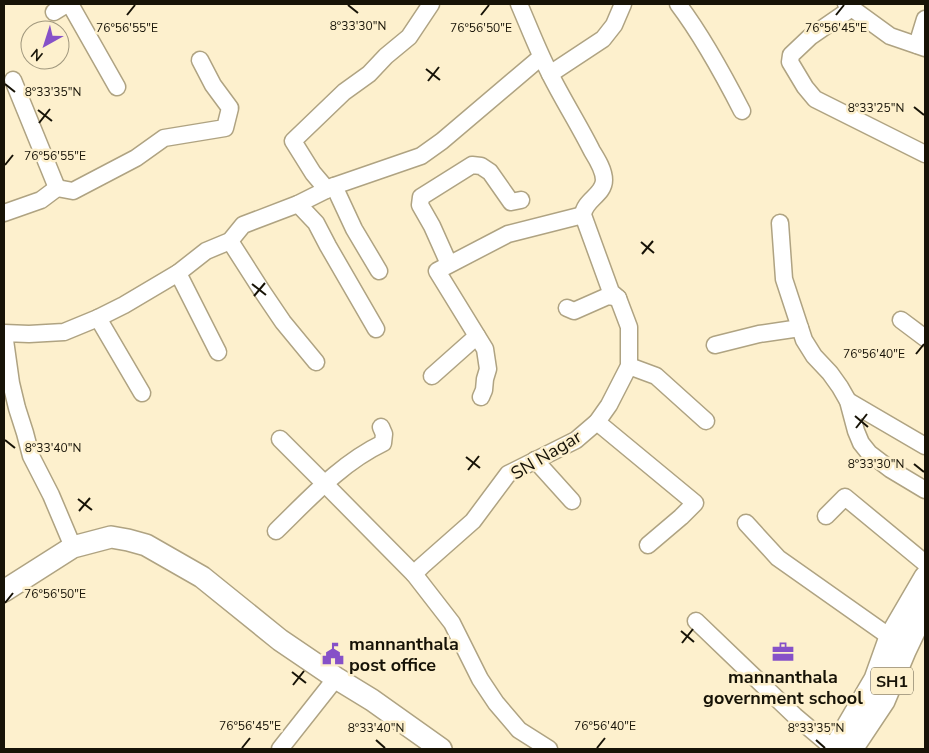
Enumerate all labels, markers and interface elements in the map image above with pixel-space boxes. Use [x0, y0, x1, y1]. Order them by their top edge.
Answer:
text: 8°33'30"N [330, 18, 386, 34]
north arrow [20, 20, 70, 70]
text: 76°56'55"E [96, 20, 158, 36]
text: 76°56'50"E [450, 20, 512, 36]
text: 76°56'45"E [805, 20, 867, 36]
text: N [27, 44, 47, 65]
text: 8°33'35"N [25, 84, 81, 100]
text: 8°33'25"N [848, 100, 904, 116]
text: 76°56'55"E [24, 148, 86, 164]
text: 76°56'40"E [843, 346, 905, 362]
street label: SN Nagar [506, 424, 586, 485]
text: 8°33'40"N [25, 440, 81, 456]
text: 8°33'30"N [848, 456, 904, 472]
text: 76°56'50"E [24, 586, 86, 602]
place label: mannanthala post office [349, 632, 459, 677]
office icon: mannanthala government school [770, 639, 796, 665]
public building icon: mannanthala post office [320, 641, 346, 667]
place label: mannanthala government school [703, 665, 863, 710]
road number: SH1 [871, 668, 913, 694]
text: 76°56'45"E [219, 718, 281, 734]
text: 76°56'40"E [574, 718, 636, 734]
text: 8°33'40"N [348, 720, 404, 736]
text: 8°33'35"N [788, 720, 844, 736]

